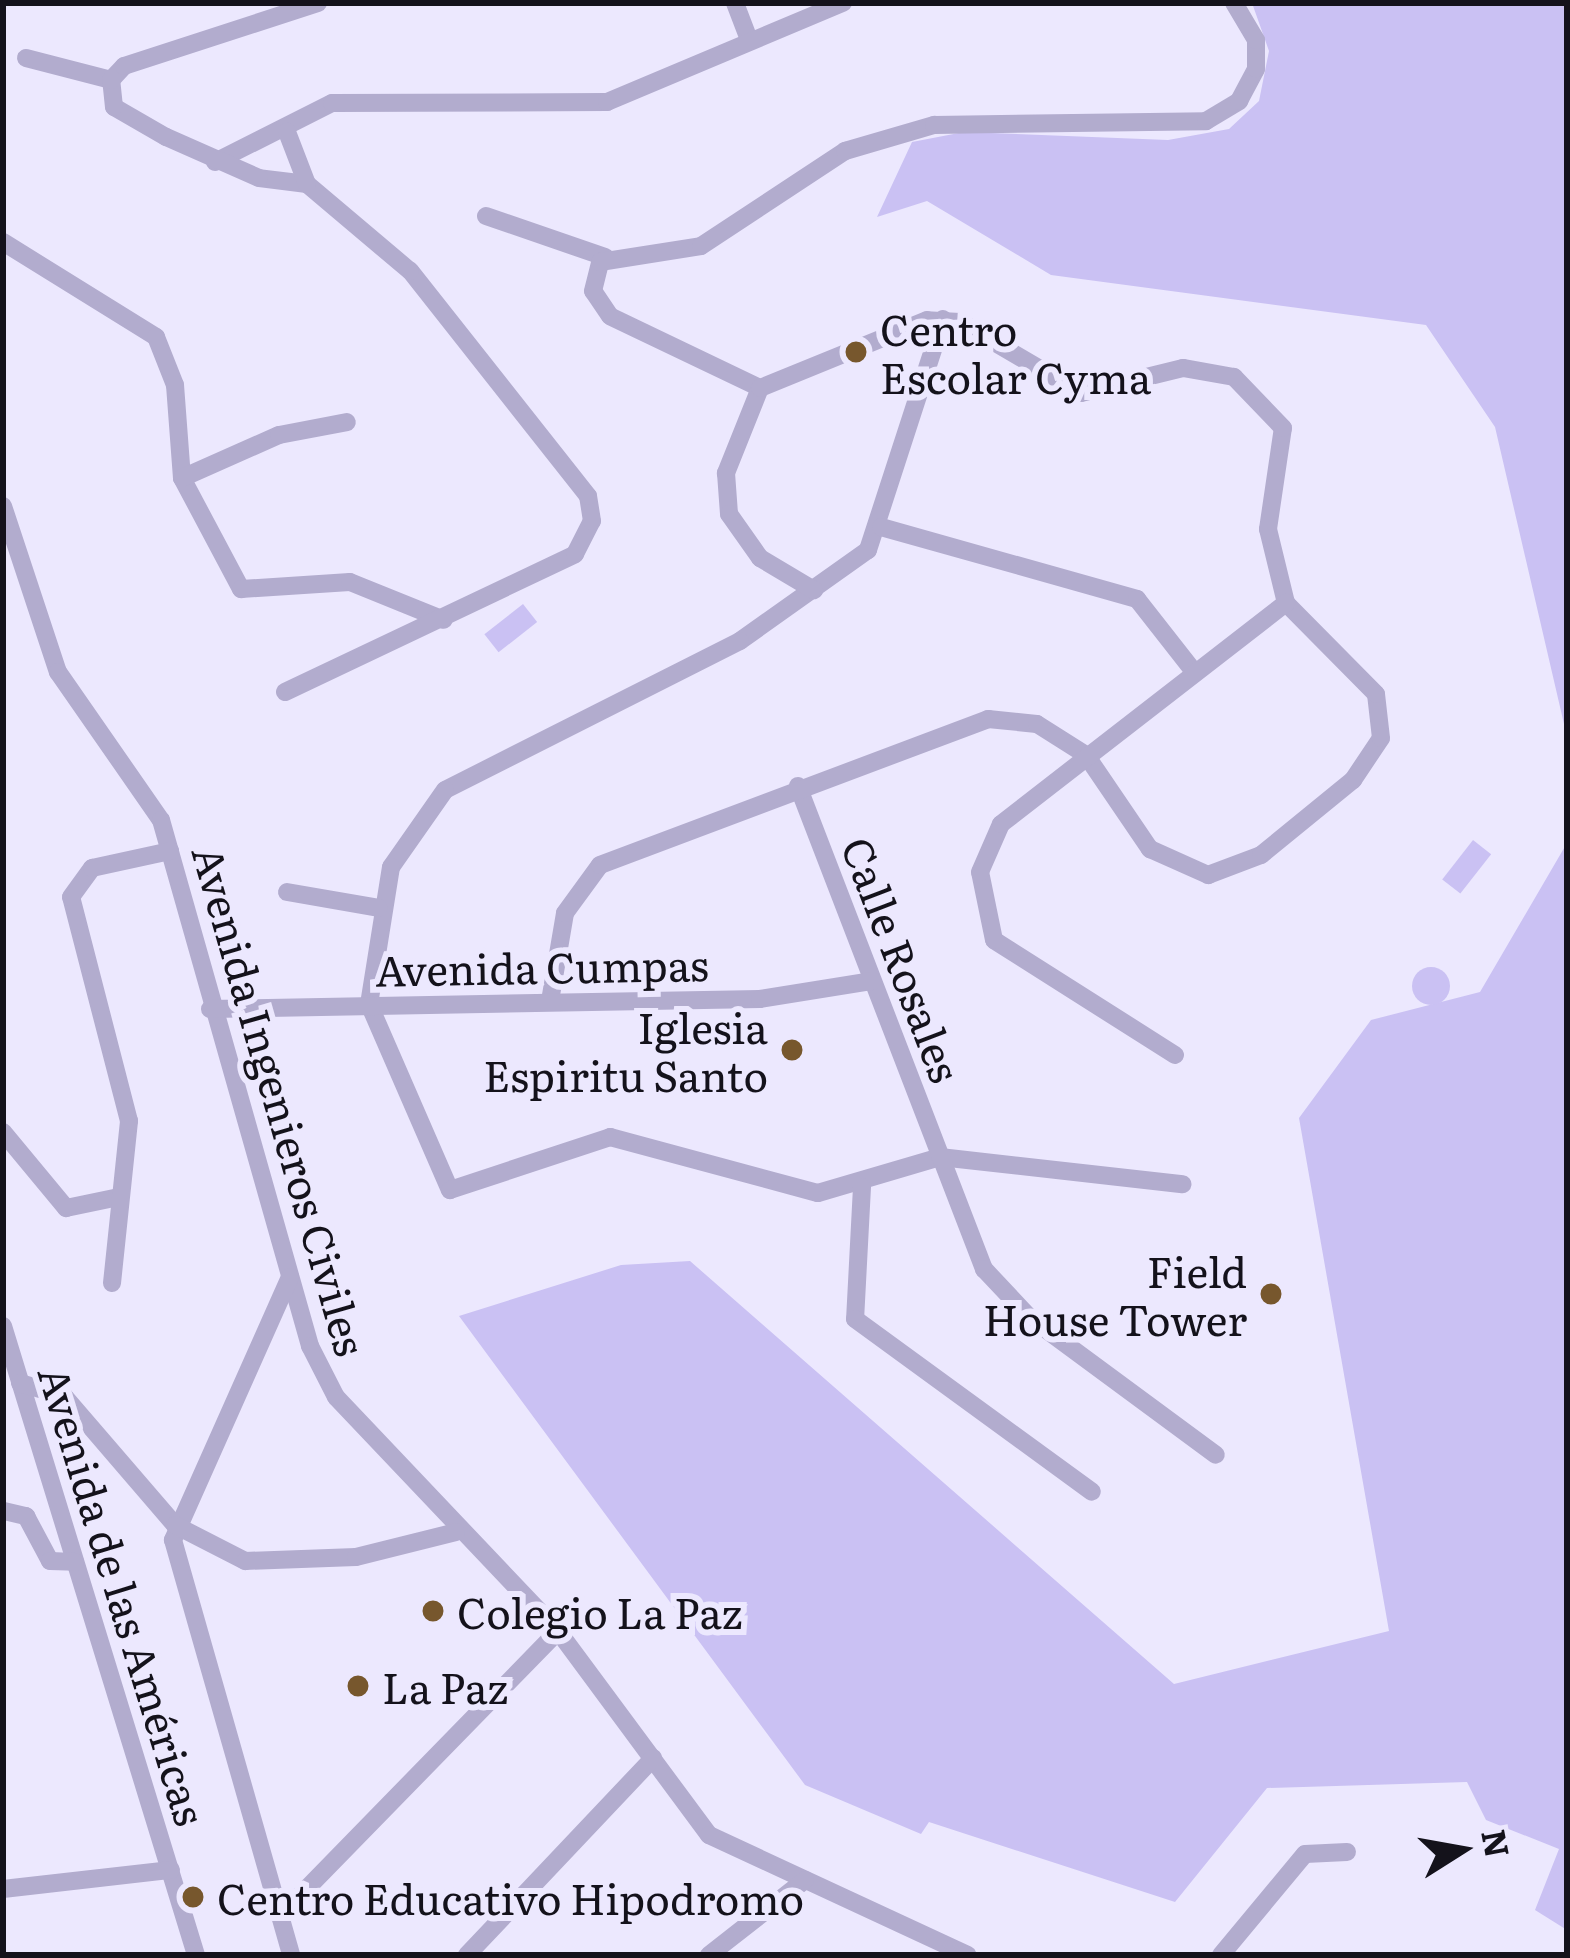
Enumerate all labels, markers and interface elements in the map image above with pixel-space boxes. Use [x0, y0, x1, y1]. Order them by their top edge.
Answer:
place label: Centro Escolar Cyma [880, 303, 1151, 401]
marker: Centro Escolar Cyma [843, 339, 869, 365]
street label: Calle Rosales [833, 829, 973, 1089]
street label: Avenida Ingenieros Civiles [184, 839, 378, 1361]
street label: Avenida Cumpas [375, 938, 709, 994]
place label: Iglesia Espiritu Santo [483, 1001, 768, 1100]
marker: Iglesia Espiritu Santo [779, 1037, 805, 1063]
place label: Field House Tower [983, 1245, 1247, 1344]
marker: Field House Tower [1258, 1281, 1284, 1307]
street label: Avenida de las Américas [30, 1359, 218, 1831]
place label: Colegio La Paz [457, 1586, 742, 1636]
marker: Colegio La Paz [420, 1598, 446, 1624]
place label: La Paz [382, 1661, 508, 1711]
marker: La Paz [345, 1673, 371, 1699]
north arrow [1402, 1790, 1522, 1910]
text: N [1471, 1825, 1525, 1861]
place label: Centro Educativo Hipodromo [217, 1872, 804, 1922]
marker: Centro Educativo Hipodromo [180, 1884, 206, 1910]

